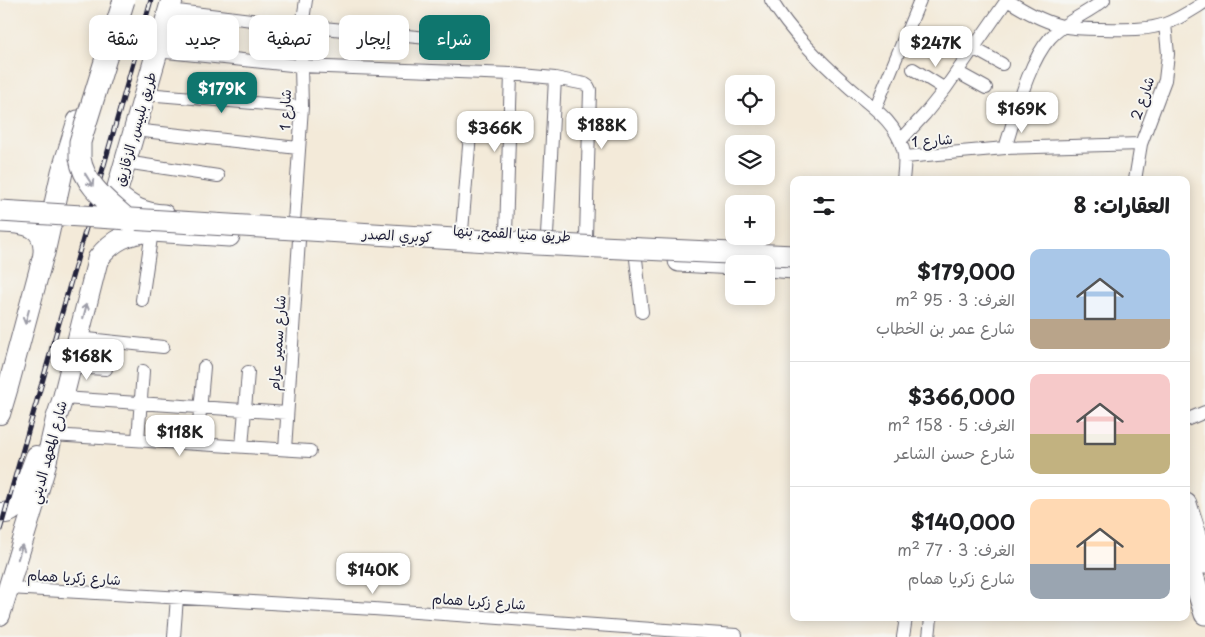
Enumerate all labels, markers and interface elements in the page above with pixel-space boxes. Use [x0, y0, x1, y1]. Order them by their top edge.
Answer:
chip: شقة [89, 15, 157, 60]
chip: جديد [167, 15, 239, 60]
chip: تصفية [249, 15, 329, 60]
chip: إيجار [339, 15, 409, 60]
chip: شراء [419, 15, 490, 60]
pin: $247K [901, 26, 971, 68]
text: $247K [910, 30, 962, 54]
street label: طريق بلبيس, الزقازيق [109, 69, 161, 189]
pin: $179K [187, 72, 257, 114]
street label: شارع 2 [1125, 73, 1159, 123]
map controls [725, 75, 775, 305]
button: locate [725, 75, 775, 125]
text: $179K [198, 76, 246, 100]
street label: شارع 1 [274, 89, 296, 131]
pin: $169K [987, 92, 1057, 134]
text: $169K [997, 96, 1047, 120]
pin: $188K [567, 108, 637, 150]
pin: $366K [460, 110, 530, 153]
text: $188K [577, 112, 627, 136]
text: $366K [468, 115, 522, 139]
street label: شارع 1 [911, 128, 953, 152]
button: layers [725, 135, 775, 185]
one-way arrow [85, 173, 95, 187]
text: العقارات: 8 [1074, 188, 1170, 220]
icon: filters [810, 192, 838, 220]
button: + [725, 195, 775, 245]
street label: طريق منيا القمح, بنها [452, 219, 572, 247]
street label: كوبري الصدر [361, 223, 432, 248]
button: − [725, 255, 775, 305]
text: $179,000 [917, 255, 1015, 287]
icon: home [1070, 269, 1130, 329]
text: الغرف: 3 · 95 m² [895, 287, 1015, 311]
street label: شارع سمير عرام [263, 294, 292, 392]
one-way arrow [81, 303, 90, 319]
one-way arrow [22, 308, 31, 324]
text: شارع عمر بن الخطاب [876, 315, 1015, 339]
pin: $168K [52, 338, 122, 381]
text: $168K [62, 343, 112, 367]
text: $366,000 [908, 380, 1015, 412]
icon: home [1070, 394, 1130, 454]
street label: شارع المعهد الديني [24, 398, 75, 507]
text: الغرف: 5 · 158 m² [888, 412, 1015, 436]
pin: $118K [145, 414, 215, 457]
text: $118K [157, 419, 203, 443]
text: شارع حسن الشاعر [895, 440, 1015, 464]
text: $140,000 [911, 505, 1015, 537]
icon: home [1070, 519, 1130, 579]
text: الغرف: 3 · 77 m² [897, 537, 1015, 561]
one-way arrow [15, 544, 25, 560]
pin: $140K [338, 552, 408, 595]
text: $140K [347, 557, 399, 581]
street label: شارع زكريا همام [27, 564, 121, 591]
text: شارع زكريا همام [908, 565, 1015, 589]
street label: شارع زكريا همام [431, 587, 527, 616]

